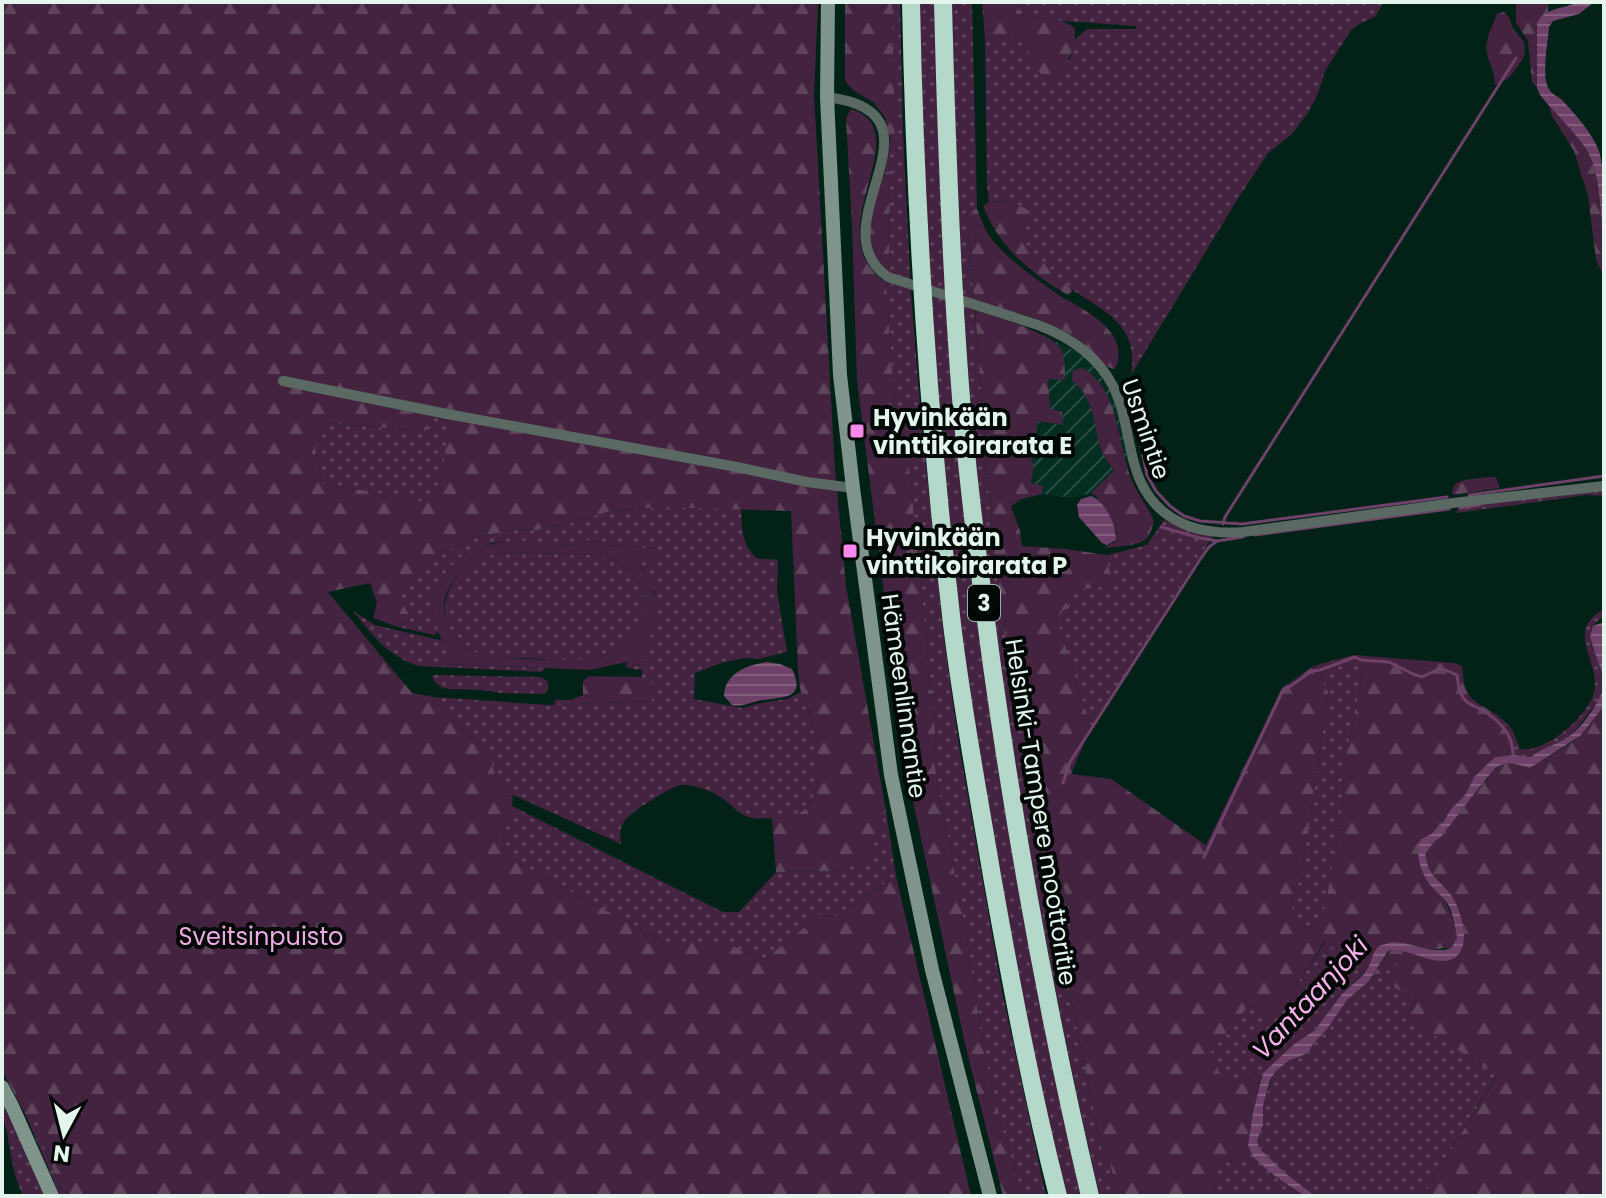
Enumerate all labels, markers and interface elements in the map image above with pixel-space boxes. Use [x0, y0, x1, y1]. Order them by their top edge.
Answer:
street label: Usmintie [1113, 374, 1179, 484]
place label: Hyvinkään vinttikoirarata E [873, 401, 1072, 462]
marker: Hyvinkään vinttikoirarata E [848, 422, 866, 440]
place label: Hyvinkään vinttikoirarata P [866, 521, 1067, 582]
marker: Hyvinkään vinttikoirarata P [841, 542, 859, 560]
road number: 3 [968, 585, 1000, 621]
street label: Hämeenlinnantie [873, 592, 935, 800]
street label: Helsinki-Tampere moottoritie [997, 636, 1085, 988]
park label: Sveitsinpuisto [179, 920, 343, 953]
water label: Vantaanjoki [1244, 928, 1377, 1067]
north arrow [24, 1094, 104, 1174]
text: N [52, 1137, 72, 1170]

